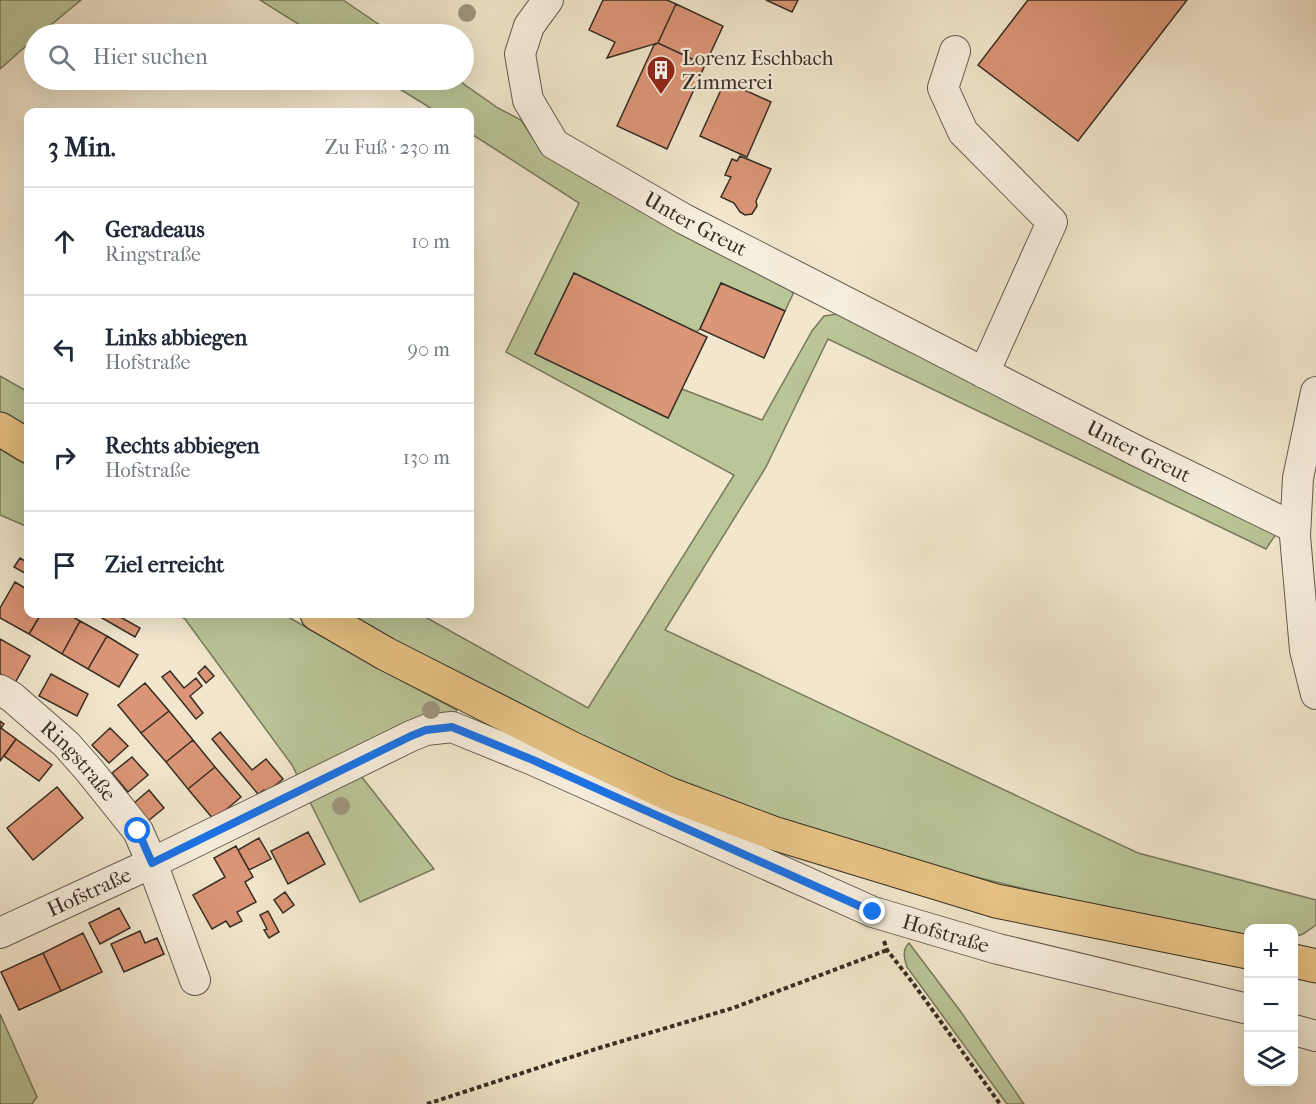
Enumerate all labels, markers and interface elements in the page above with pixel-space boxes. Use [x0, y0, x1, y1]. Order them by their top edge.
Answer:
search box [24, 24, 474, 90]
icon: search [45, 41, 78, 74]
text: Hier suchen [93, 44, 208, 70]
place label: Lorenz Eschbach Zimmerei [682, 46, 834, 94]
building icon: Lorenz Eschbach Zimmerei [645, 54, 677, 96]
text: 3 Min. [48, 132, 116, 163]
text: Zu Fuß · 230 m [325, 136, 450, 159]
street label: Unter Greut [640, 187, 751, 261]
text: Geradeaus [105, 217, 205, 243]
icon: ahead [48, 225, 81, 258]
text: 10 m [411, 230, 450, 253]
text: Ringstraße [105, 243, 201, 266]
text: Links abbiegen [105, 325, 247, 351]
icon: left [48, 333, 81, 366]
text: 90 m [408, 338, 450, 361]
text: Hofstraße [105, 351, 190, 374]
street label: Unter Greut [1083, 415, 1195, 487]
text: Rechts abbiegen [105, 433, 260, 459]
icon: right [48, 441, 81, 474]
text: 130 m [403, 446, 450, 469]
text: Hofstraße [105, 459, 190, 482]
icon: arrive [48, 549, 81, 582]
text: Ziel erreicht [105, 552, 224, 578]
street label: Ringstraße [36, 715, 121, 806]
route start [124, 817, 150, 843]
street label: Hofstraße [43, 862, 135, 922]
route end [859, 898, 885, 924]
street label: Hofstraße [899, 909, 992, 958]
map controls [1244, 924, 1298, 1086]
button: + [1244, 924, 1298, 978]
button: − [1244, 978, 1298, 1032]
button: layers [1244, 1032, 1298, 1086]

